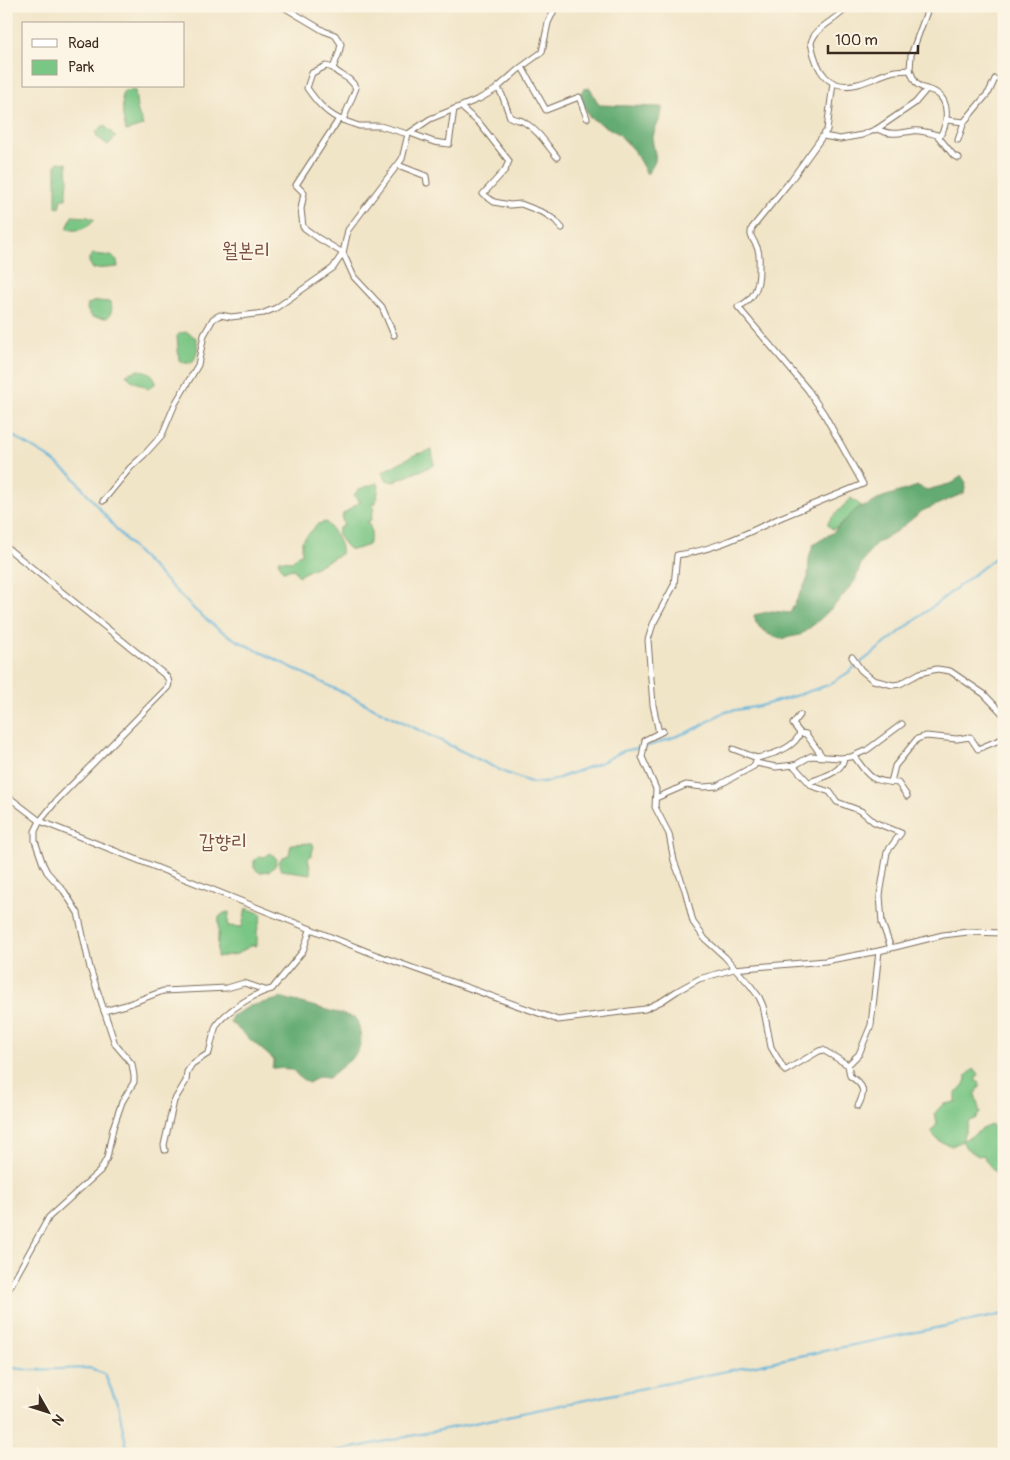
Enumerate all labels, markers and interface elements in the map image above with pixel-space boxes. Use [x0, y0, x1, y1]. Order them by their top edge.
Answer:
legend [22, 22, 185, 88]
scale bar [828, 22, 918, 54]
text: 100 m [835, 31, 878, 50]
text: Road [68, 34, 99, 53]
text: Park [68, 58, 95, 77]
district label: 월본리 [222, 238, 270, 263]
district label: 갑향리 [199, 829, 247, 854]
north arrow [22, 1388, 72, 1438]
text: N [48, 1411, 67, 1429]

